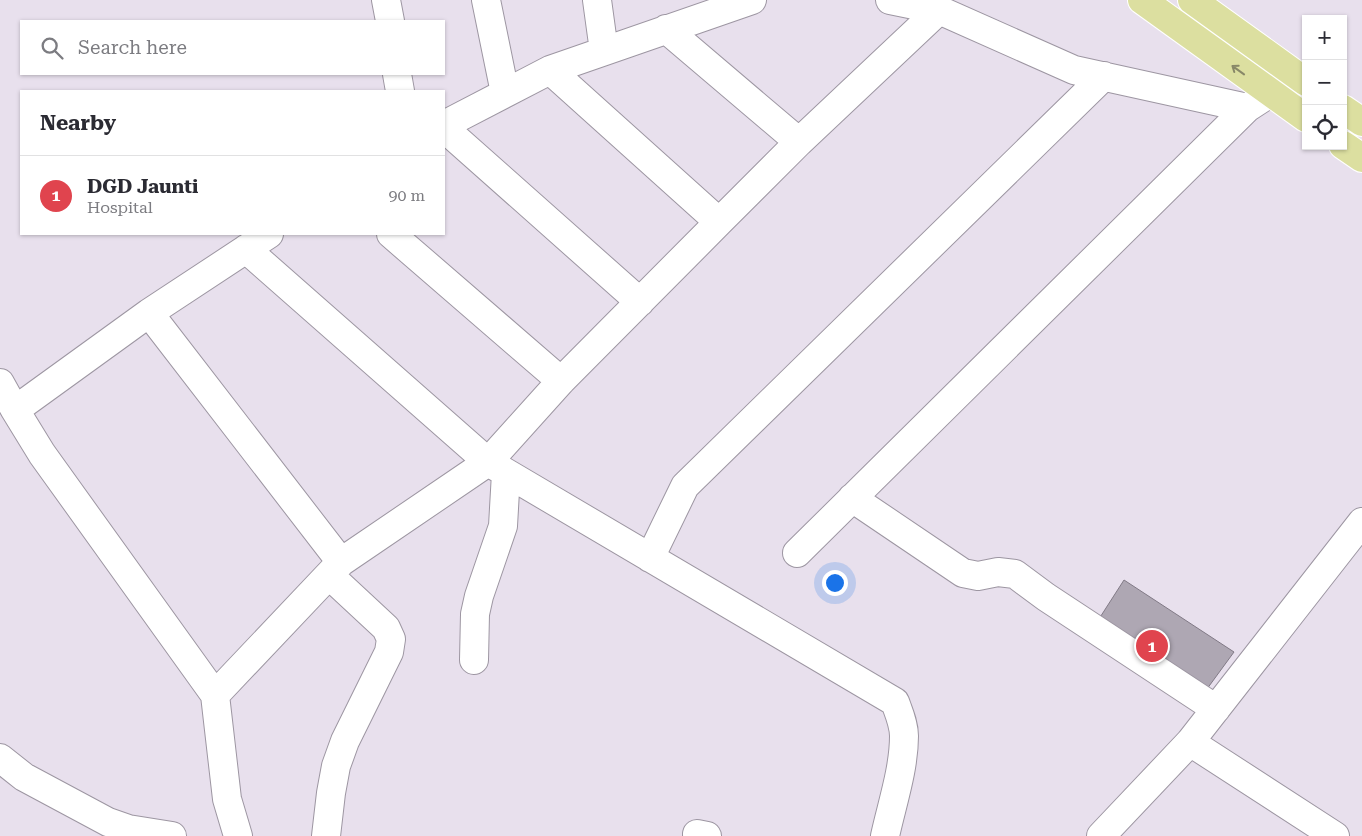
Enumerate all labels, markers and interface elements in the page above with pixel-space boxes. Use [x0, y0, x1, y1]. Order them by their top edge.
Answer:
map controls [1302, 15, 1347, 150]
button: + [1302, 15, 1347, 60]
search box [20, 20, 445, 75]
icon: search [38, 34, 66, 62]
text: Search here [78, 36, 187, 59]
button: − [1302, 60, 1347, 105]
one-way arrow [1231, 65, 1245, 75]
button: locate [1302, 105, 1347, 150]
text: Nearby [40, 111, 116, 135]
text: DGD Jaunti [87, 175, 198, 198]
text: 1 [52, 186, 60, 205]
text: 90 m [388, 186, 425, 205]
text: Hospital [87, 198, 153, 217]
your location [822, 570, 848, 596]
pin: 1 [1136, 627, 1168, 665]

